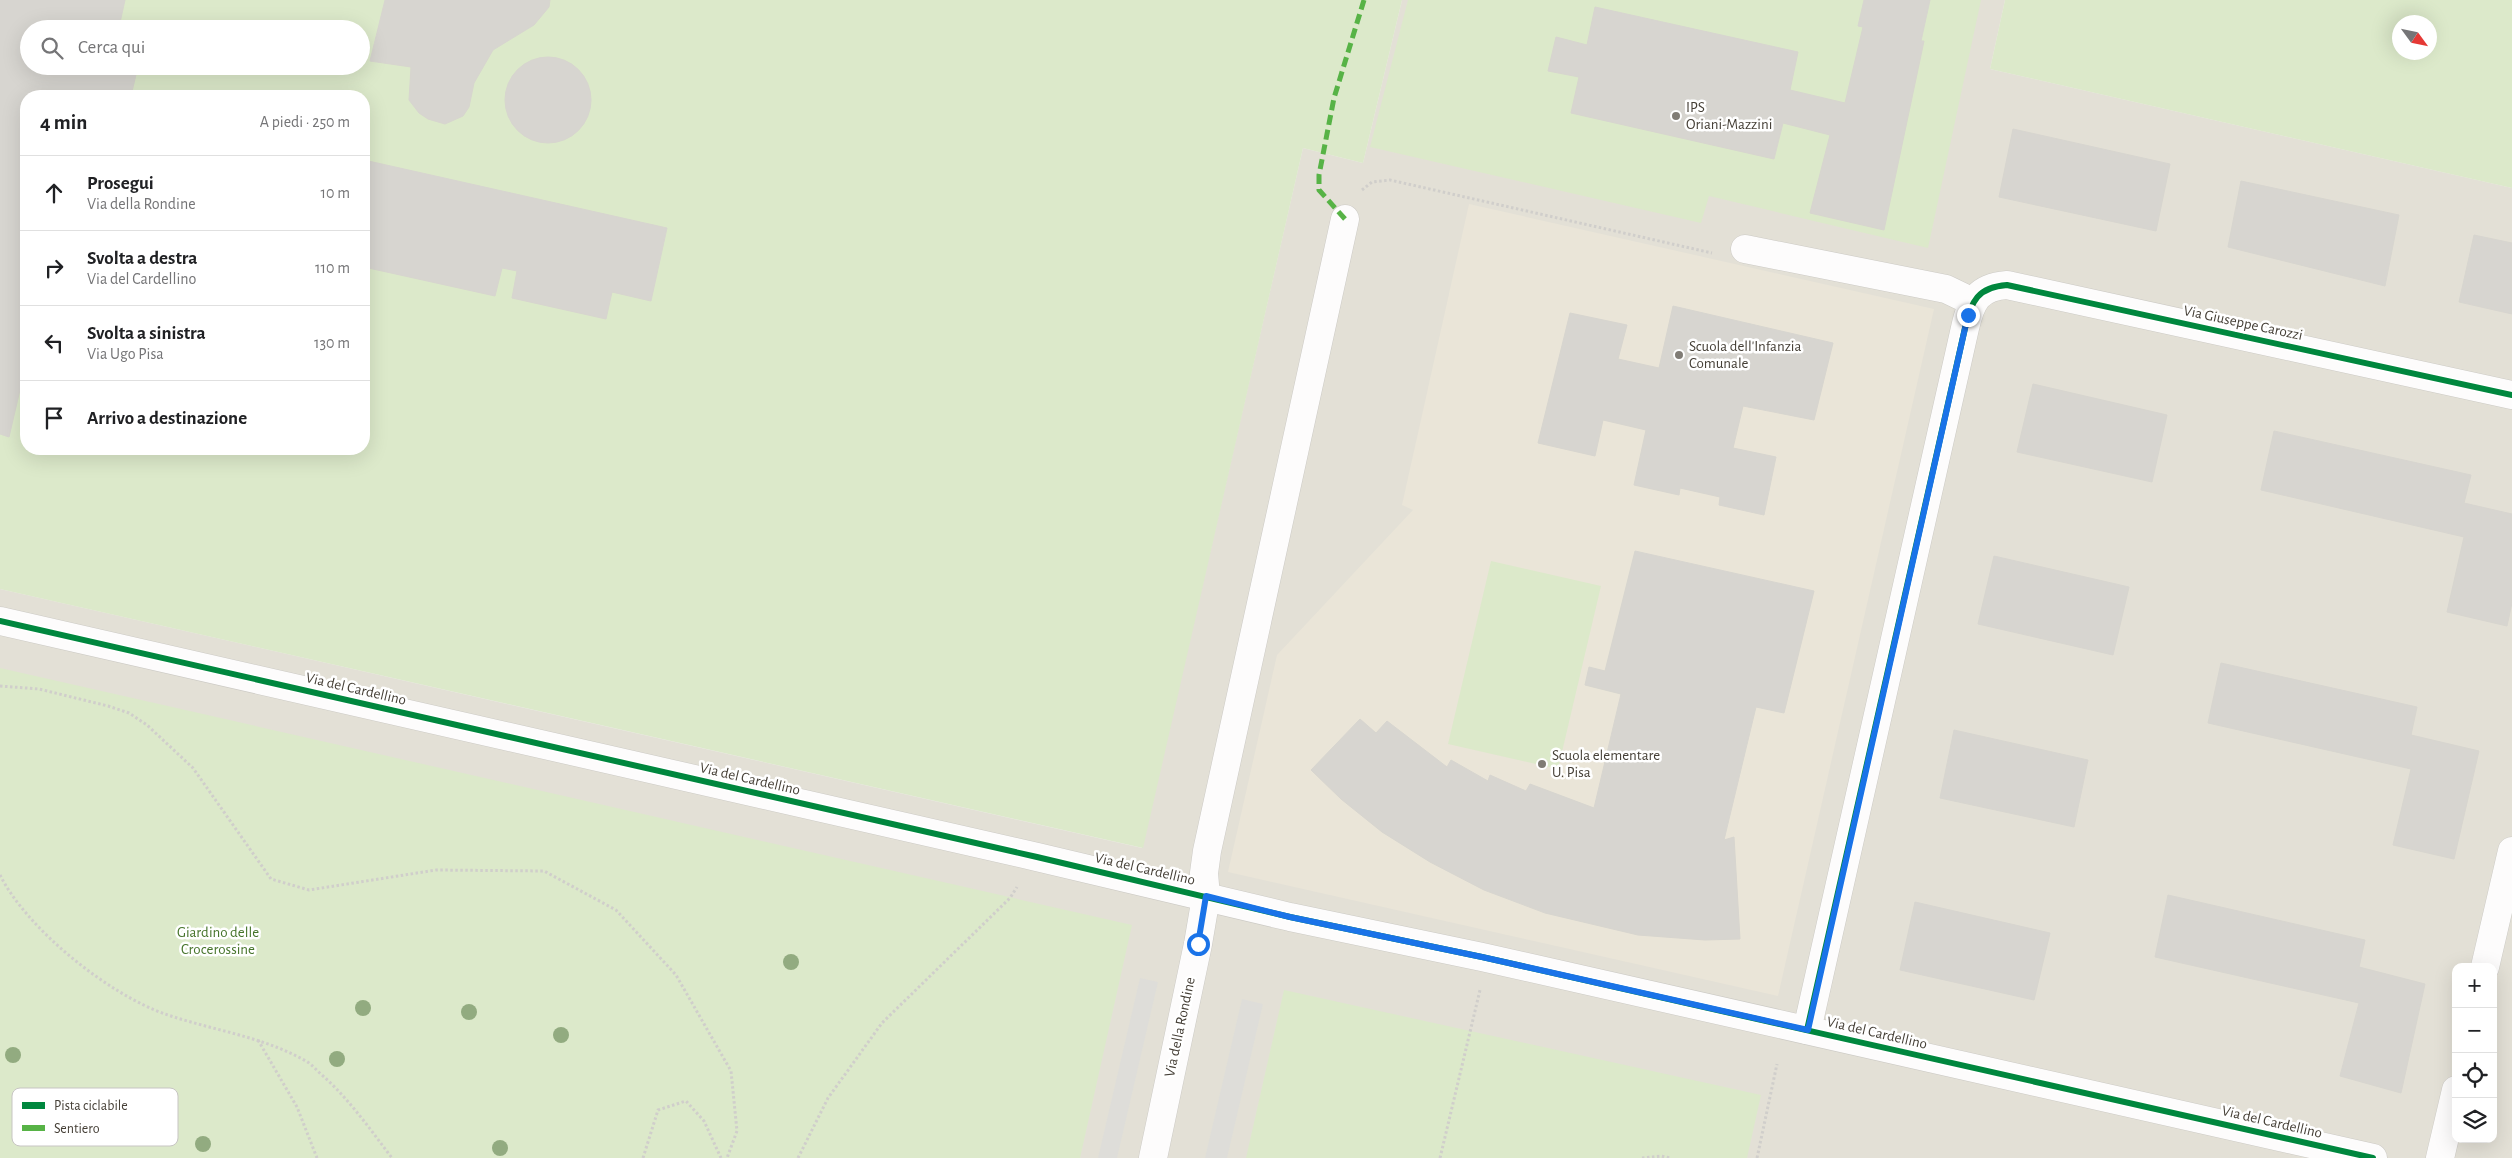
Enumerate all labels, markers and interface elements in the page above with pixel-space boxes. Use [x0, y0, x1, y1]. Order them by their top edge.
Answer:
north arrow [2392, 15, 2437, 60]
search box [20, 20, 370, 75]
icon: search [38, 34, 66, 62]
text: Cerca qui [78, 38, 145, 57]
place label: IPS Oriani-Mazzini [1686, 100, 1772, 132]
marker: IPS Oriani-Mazzini [1670, 110, 1682, 122]
text: 4 min [40, 112, 87, 133]
text: A piedi · 250 m [260, 114, 350, 130]
text: Prosegui [87, 174, 154, 193]
icon: ahead [40, 179, 68, 207]
text: 10 m [321, 185, 350, 201]
text: Via della Rondine [87, 196, 196, 212]
text: Svolta a destra [87, 249, 197, 268]
icon: right [40, 254, 68, 282]
text: 110 m [315, 260, 350, 276]
text: Via del Cardellino [87, 271, 196, 287]
street label: Via Giuseppe Carozzi [2182, 303, 2304, 343]
route end [1957, 304, 1980, 327]
text: Svolta a sinistra [87, 324, 206, 343]
icon: left [40, 329, 68, 357]
text: 130 m [314, 335, 350, 351]
place label: Scuola dell'Infanzia Comunale [1689, 339, 1801, 371]
text: Via Ugo Pisa [87, 346, 164, 362]
marker: Scuola dell'Infanzia Comunale [1673, 349, 1685, 361]
icon: arrive [40, 404, 68, 432]
text: Arrivo a destinazione [87, 409, 247, 428]
street label: Via del Cardellino [304, 670, 408, 708]
place label: Scuola elementare U. Pisa [1552, 748, 1660, 780]
marker: Scuola elementare U. Pisa [1536, 758, 1548, 770]
street label: Via del Cardellino [698, 760, 802, 798]
street label: Via del Cardellino [1093, 850, 1197, 888]
park label: Giardino delle Crocerossine [177, 925, 259, 957]
route start [1187, 933, 1210, 956]
map controls [2452, 963, 2497, 1143]
button: + [2452, 963, 2497, 1008]
street label: Via della Rondine [1162, 976, 1198, 1078]
button: − [2452, 1008, 2497, 1053]
street label: Via del Cardellino [1825, 1014, 1929, 1052]
button: locate [2452, 1053, 2497, 1098]
legend [12, 1088, 178, 1146]
button: layers [2452, 1098, 2497, 1143]
text: Pista ciclabile [54, 1099, 128, 1113]
street label: Via del Cardellino [2220, 1103, 2324, 1141]
text: Sentiero [54, 1122, 100, 1136]

